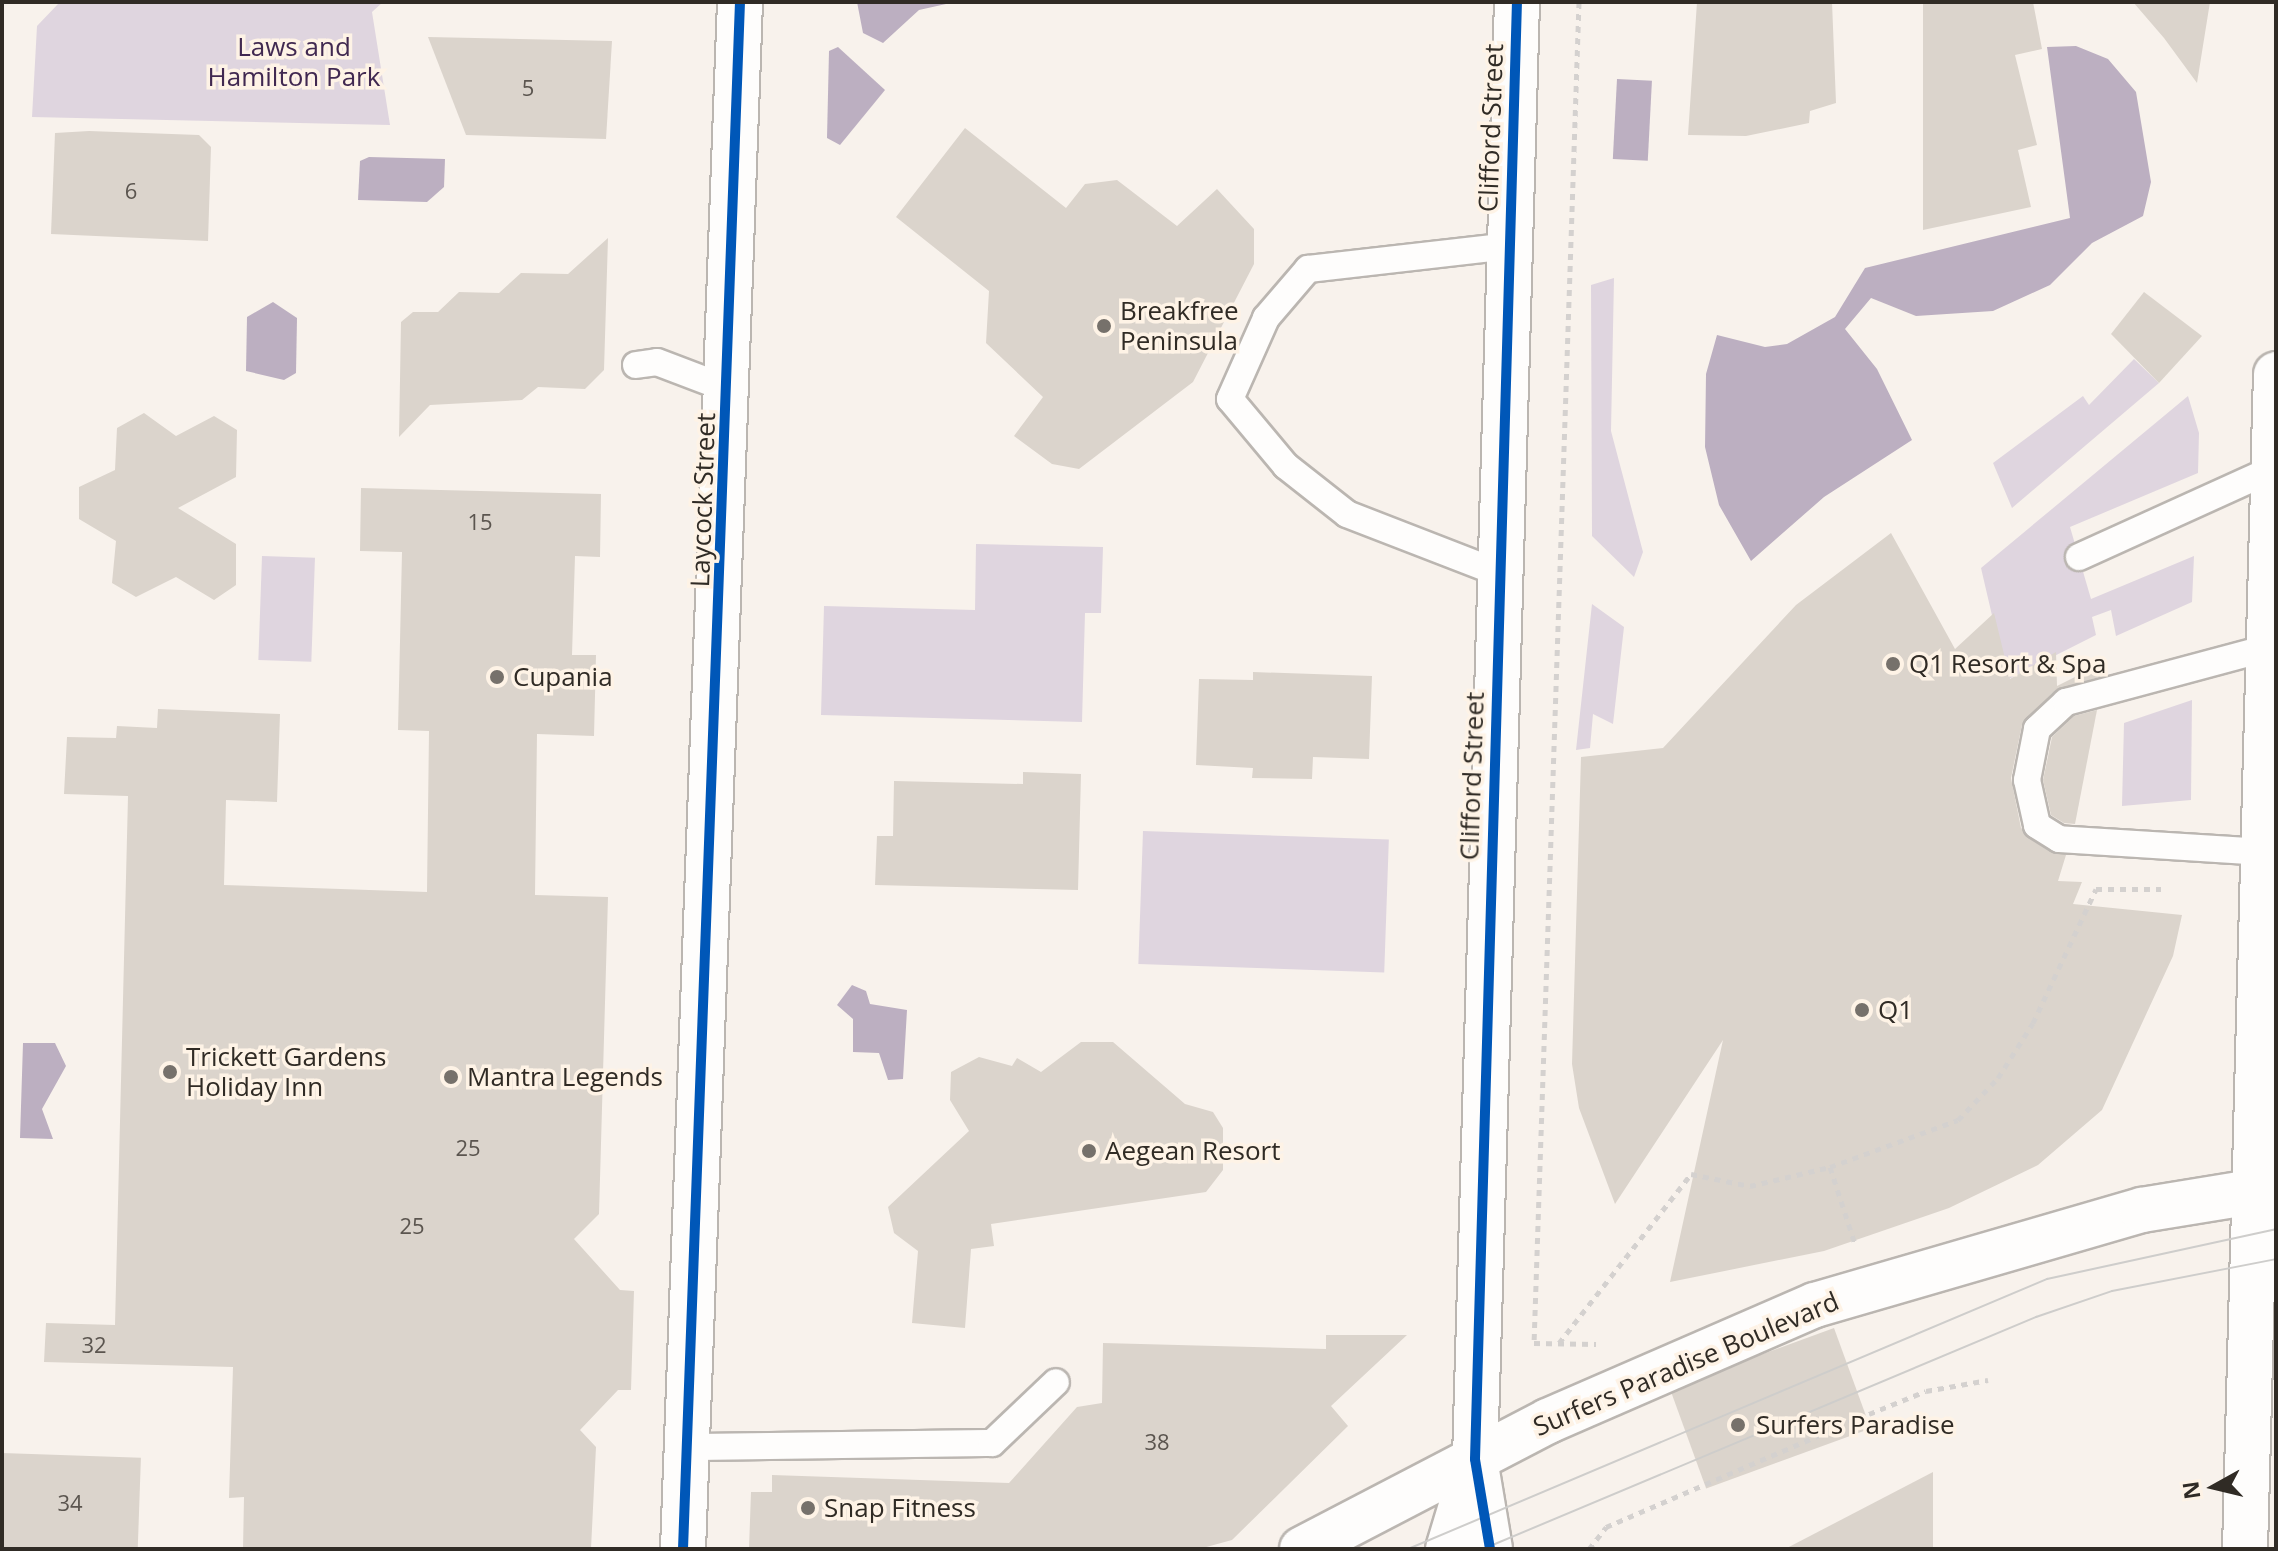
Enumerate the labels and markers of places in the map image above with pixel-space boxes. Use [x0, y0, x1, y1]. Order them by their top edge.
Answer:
place label: Breakfree Peninsula [1120, 295, 1239, 356]
marker: Breakfree Peninsula [1095, 317, 1113, 335]
place label: Q1 Resort & Spa [1909, 648, 2106, 680]
marker: Q1 Resort & Spa [1884, 655, 1902, 673]
place label: Cupania [513, 661, 613, 693]
marker: Cupania [488, 668, 506, 686]
place label: Q1 [1878, 994, 1913, 1026]
marker: Q1 [1853, 1001, 1871, 1019]
place label: Trickett Gardens Holiday Inn [186, 1041, 386, 1102]
place label: Mantra Legends [467, 1061, 663, 1093]
marker: Trickett Gardens Holiday Inn [161, 1063, 179, 1081]
marker: Mantra Legends [442, 1068, 460, 1086]
place label: Aegean Resort [1105, 1135, 1280, 1167]
marker: Aegean Resort [1080, 1142, 1098, 1160]
place label: Surfers Paradise [1756, 1409, 1955, 1441]
marker: Surfers Paradise [1727, 1414, 1749, 1436]
place label: Snap Fitness [824, 1492, 976, 1524]
marker: Snap Fitness [799, 1499, 817, 1517]

